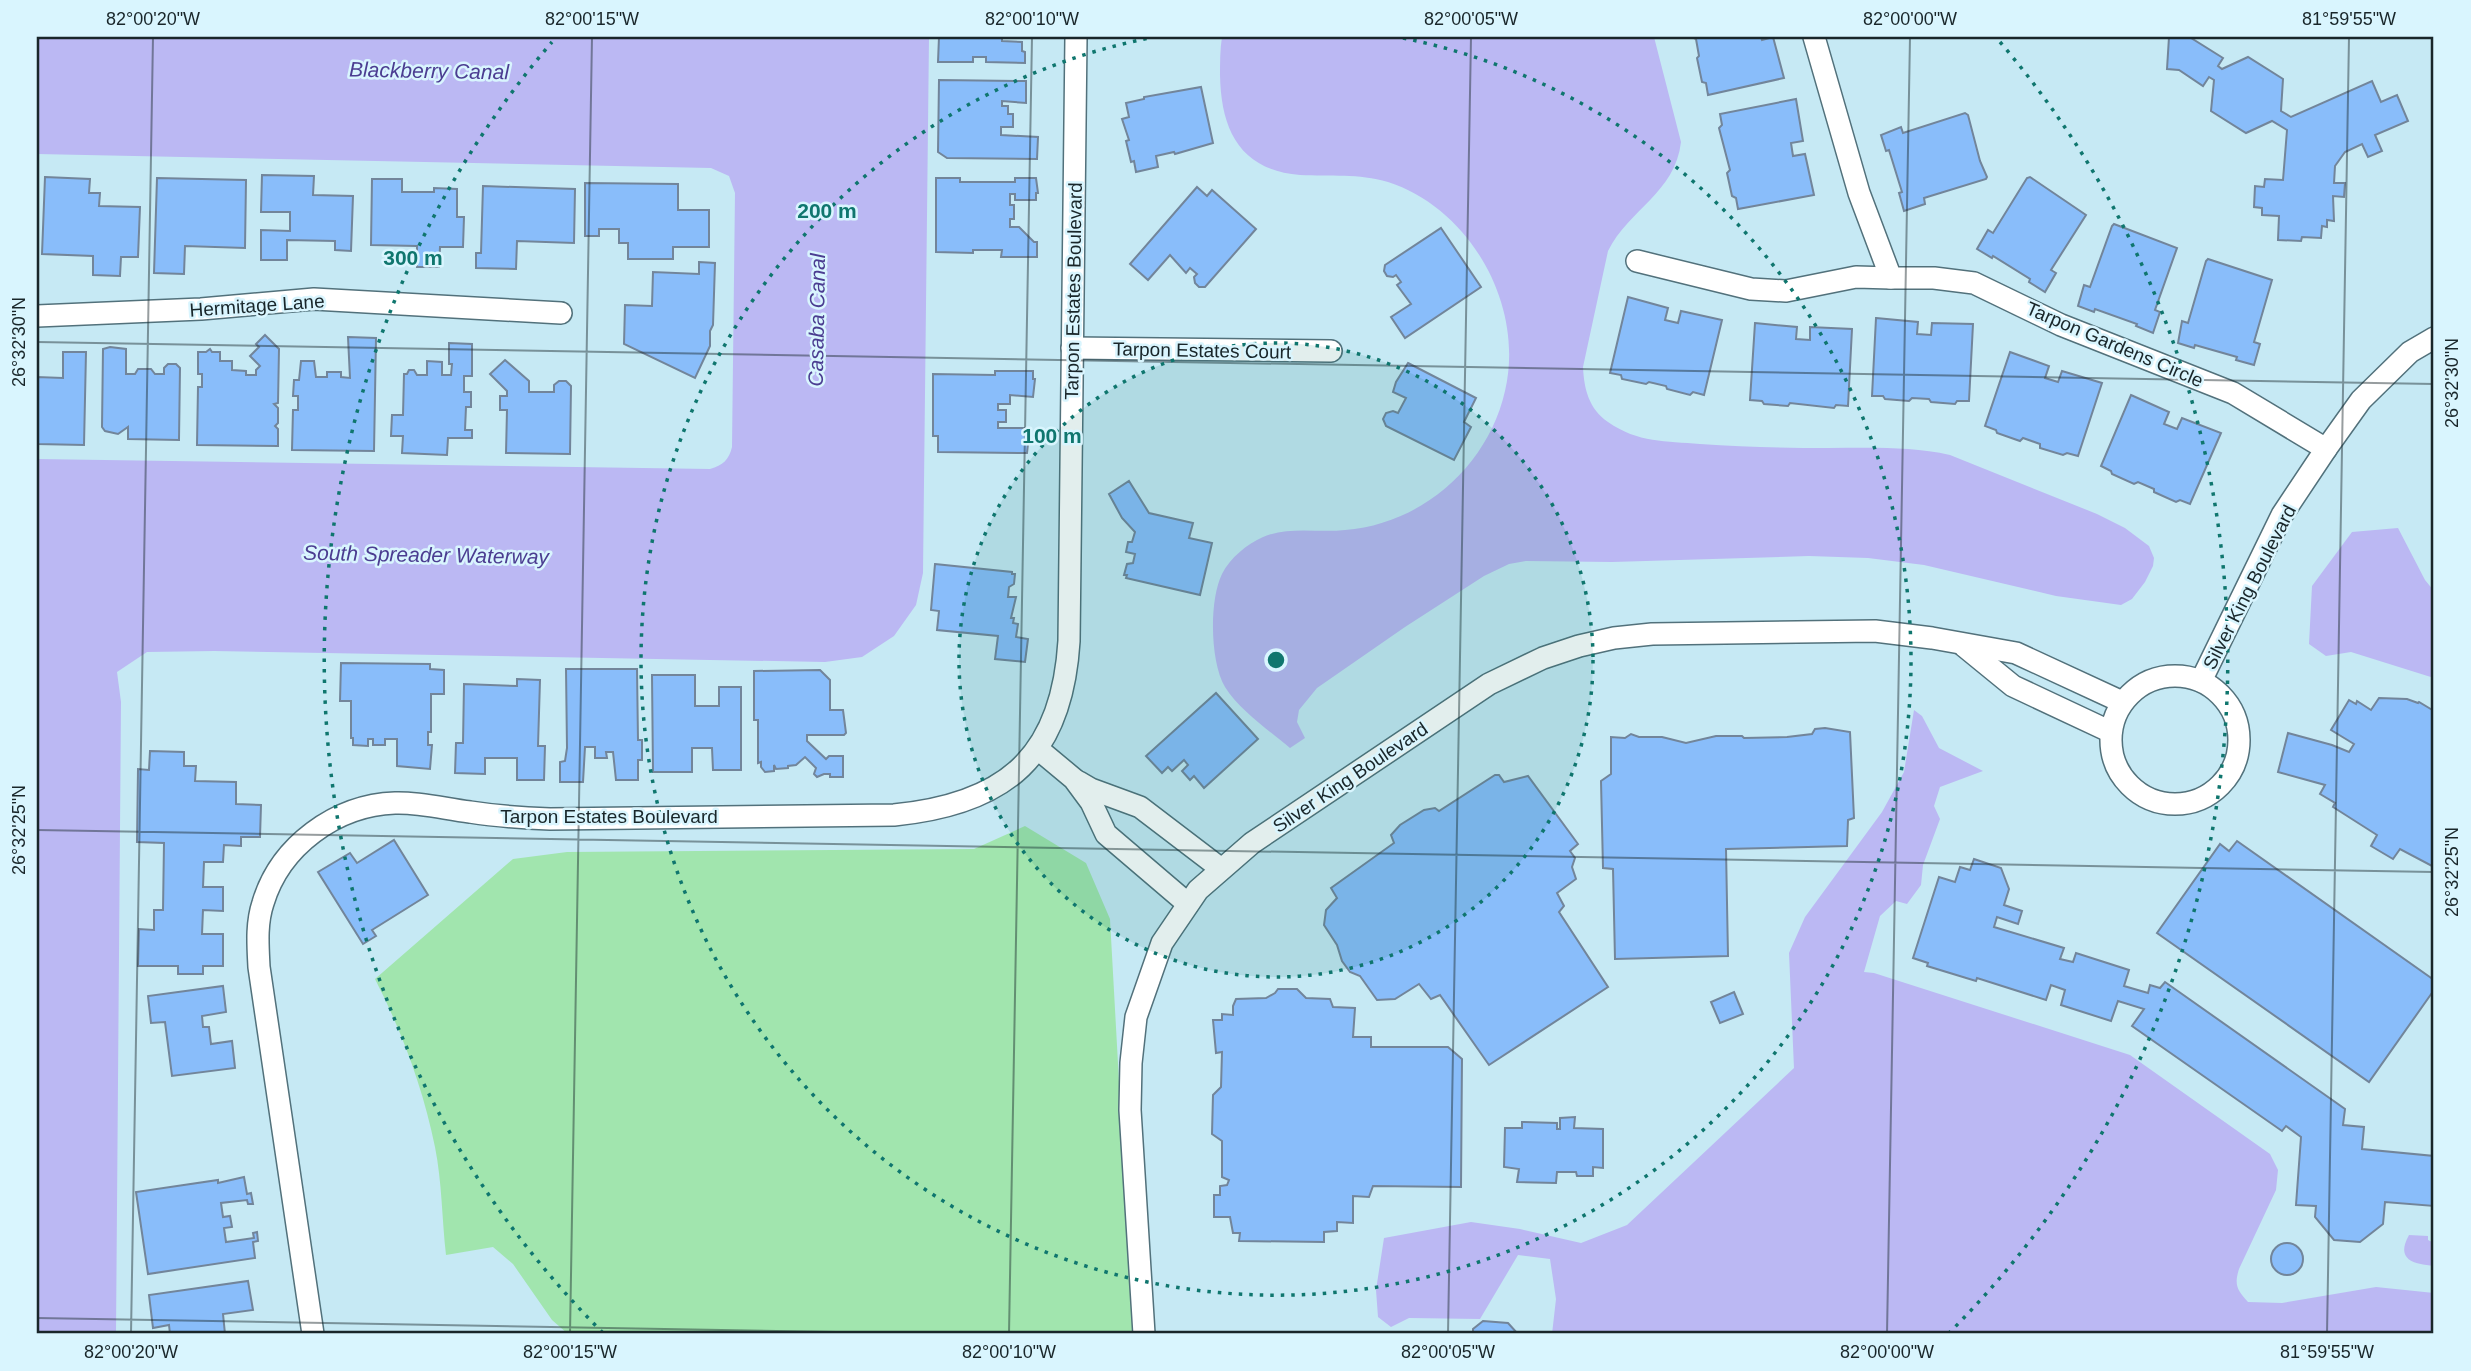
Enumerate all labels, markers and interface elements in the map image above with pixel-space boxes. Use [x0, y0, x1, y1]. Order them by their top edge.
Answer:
text: 82°00'20"W [106, 9, 200, 29]
text: 82°00'15"W [545, 9, 639, 29]
text: 82°00'10"W [985, 9, 1079, 29]
text: 82°00'05"W [1424, 9, 1518, 29]
text: 82°00'00"W [1863, 9, 1957, 29]
text: 81°59'55"W [2302, 9, 2396, 29]
water label: Blackberry Canal [349, 58, 510, 83]
street label: Tarpon Estates Boulevard [1061, 182, 1086, 400]
text: 200 m [797, 199, 857, 222]
text: 300 m [383, 246, 443, 269]
water label: Casaba Canal [804, 252, 829, 387]
street label: Hermitage Lane [189, 290, 325, 321]
text: 26°32'30"N [9, 297, 29, 387]
street label: Tarpon Gardens Circle [2023, 298, 2206, 391]
street label: Tarpon Estates Court [1113, 338, 1292, 363]
text: 26°32'30"N [2442, 338, 2462, 428]
text: 100 m [1022, 424, 1082, 447]
street label: Silver King Boulevard [2199, 502, 2300, 673]
water label: South Spreader Waterway [303, 541, 551, 568]
centre of rings [1264, 648, 1288, 672]
street label: Silver King Boulevard [1269, 718, 1431, 837]
text: 26°32'25"N [9, 785, 29, 875]
street label: Tarpon Estates Boulevard [500, 806, 718, 827]
text: 26°32'25"N [2442, 827, 2462, 917]
text: 82°00'20"W [84, 1342, 178, 1362]
text: 82°00'15"W [523, 1342, 617, 1362]
text: 82°00'10"W [962, 1342, 1056, 1362]
text: 82°00'05"W [1401, 1342, 1495, 1362]
text: 82°00'00"W [1840, 1342, 1934, 1362]
text: 81°59'55"W [2280, 1342, 2374, 1362]

